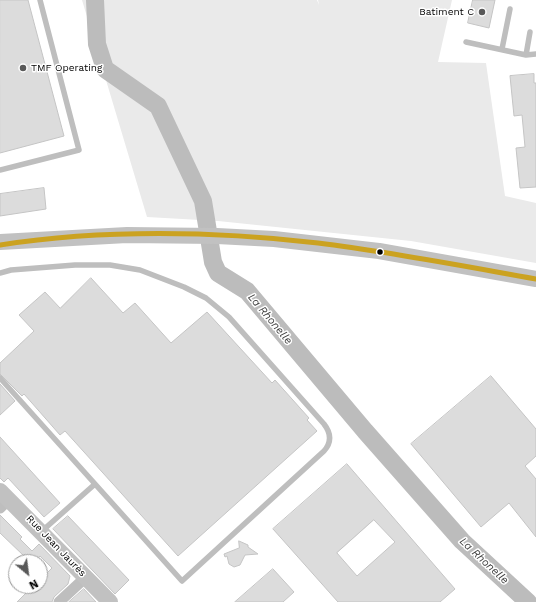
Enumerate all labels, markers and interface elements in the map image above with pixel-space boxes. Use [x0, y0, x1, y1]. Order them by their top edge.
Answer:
place label: Batiment C [419, 6, 474, 18]
marker: Batiment C [477, 7, 487, 17]
place label: TMF Operating [31, 62, 102, 74]
marker: TMF Operating [18, 63, 28, 73]
unlabelled marker [375, 247, 385, 257]
water label: La Rhonelle [245, 291, 295, 347]
street label: Rue Jean Jaurès [24, 513, 88, 579]
water label: La Rhonelle [457, 535, 511, 587]
north arrow [8, 554, 48, 594]
text: N [27, 576, 40, 592]

